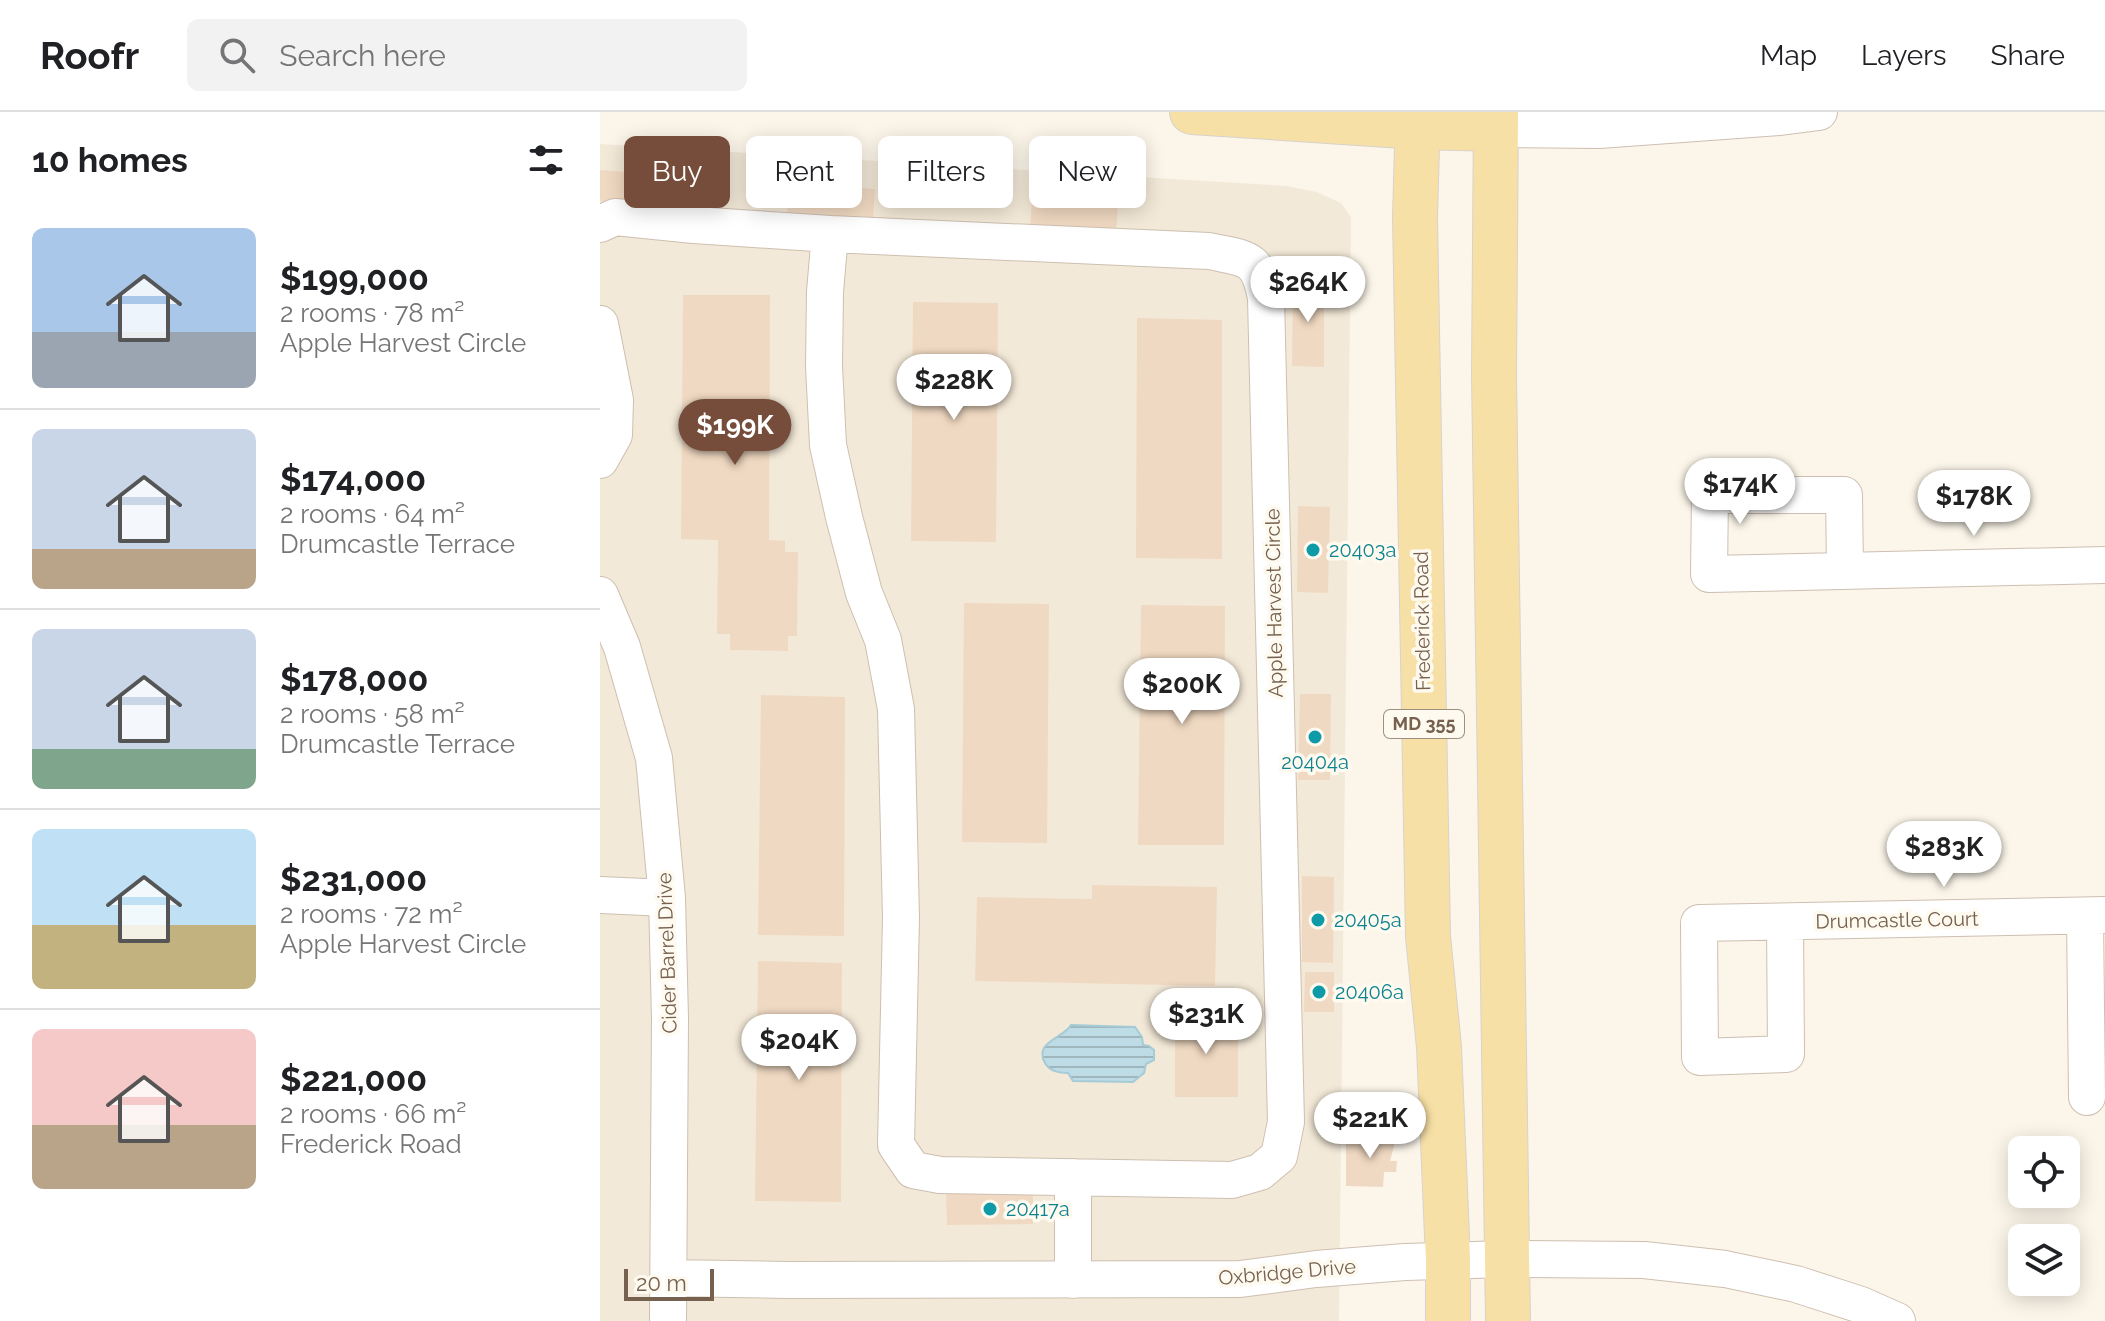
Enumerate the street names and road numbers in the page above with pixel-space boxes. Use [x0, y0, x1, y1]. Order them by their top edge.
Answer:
street label: Apple Harvest Circle [1260, 508, 1288, 698]
street label: Frederick Road [1409, 551, 1435, 691]
road number: MD 355 [1384, 710, 1464, 738]
street label: Cider Barrel Drive [652, 872, 682, 1034]
street label: Drumcastle Court [1815, 907, 1979, 933]
street label: Oxbridge Drive [1217, 1254, 1357, 1290]

